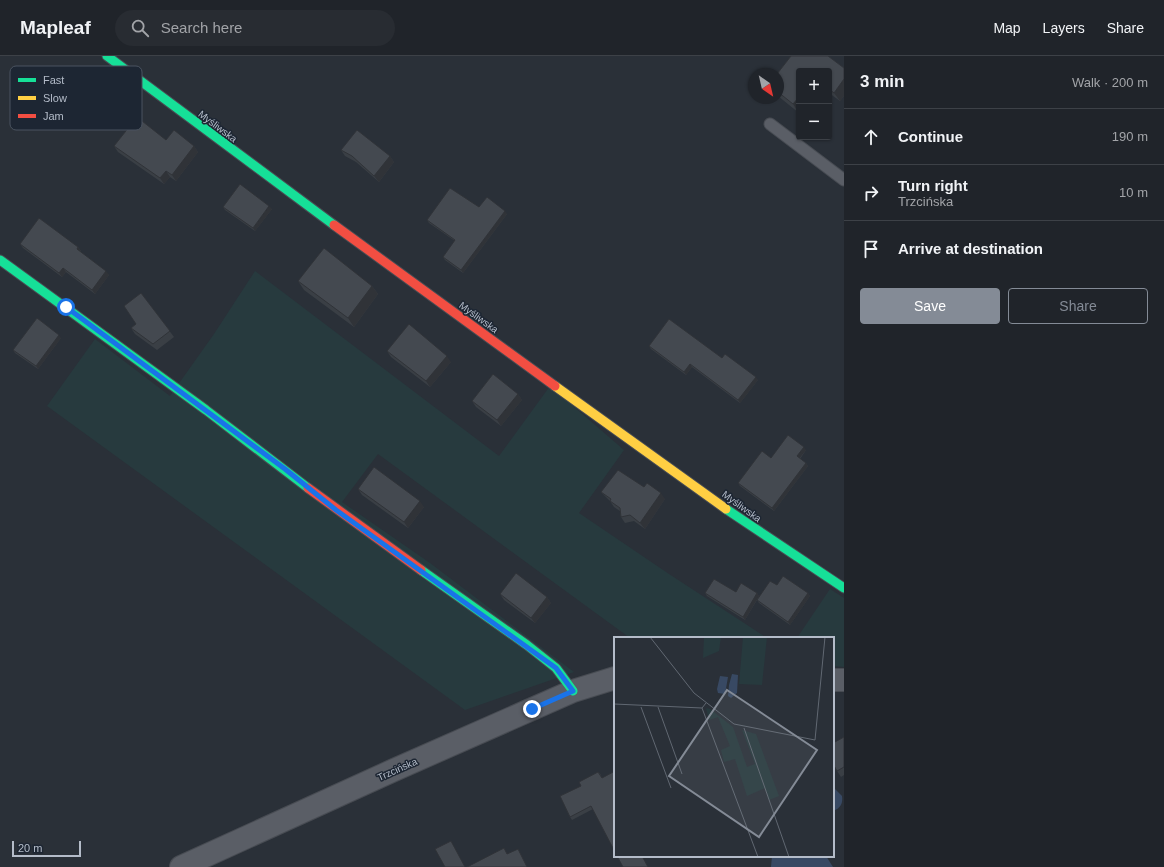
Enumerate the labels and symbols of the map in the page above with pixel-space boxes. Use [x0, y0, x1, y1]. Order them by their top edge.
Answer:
legend [10, 66, 142, 130]
north arrow [748, 68, 784, 104]
text: Fast [43, 74, 64, 86]
text: Slow [43, 92, 67, 104]
street label: Myśliwska [196, 108, 240, 145]
text: Jam [43, 110, 64, 122]
route start [57, 298, 75, 316]
street label: Myśliwska [457, 300, 501, 335]
street label: Myśliwska [720, 489, 764, 524]
inset map [614, 637, 834, 857]
route end [523, 700, 541, 718]
street label: Trzcińska [376, 756, 419, 783]
scale bar [12, 839, 81, 858]

